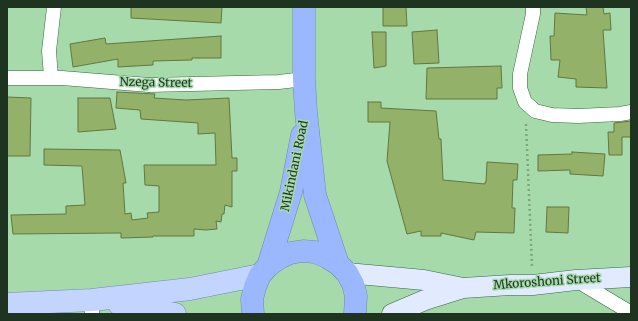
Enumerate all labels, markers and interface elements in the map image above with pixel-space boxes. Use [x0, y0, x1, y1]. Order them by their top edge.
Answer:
street label: Nzega Street [120, 75, 192, 91]
street label: Mikindani Road [278, 119, 312, 213]
street label: Mkoroshoni Street [493, 271, 601, 293]

